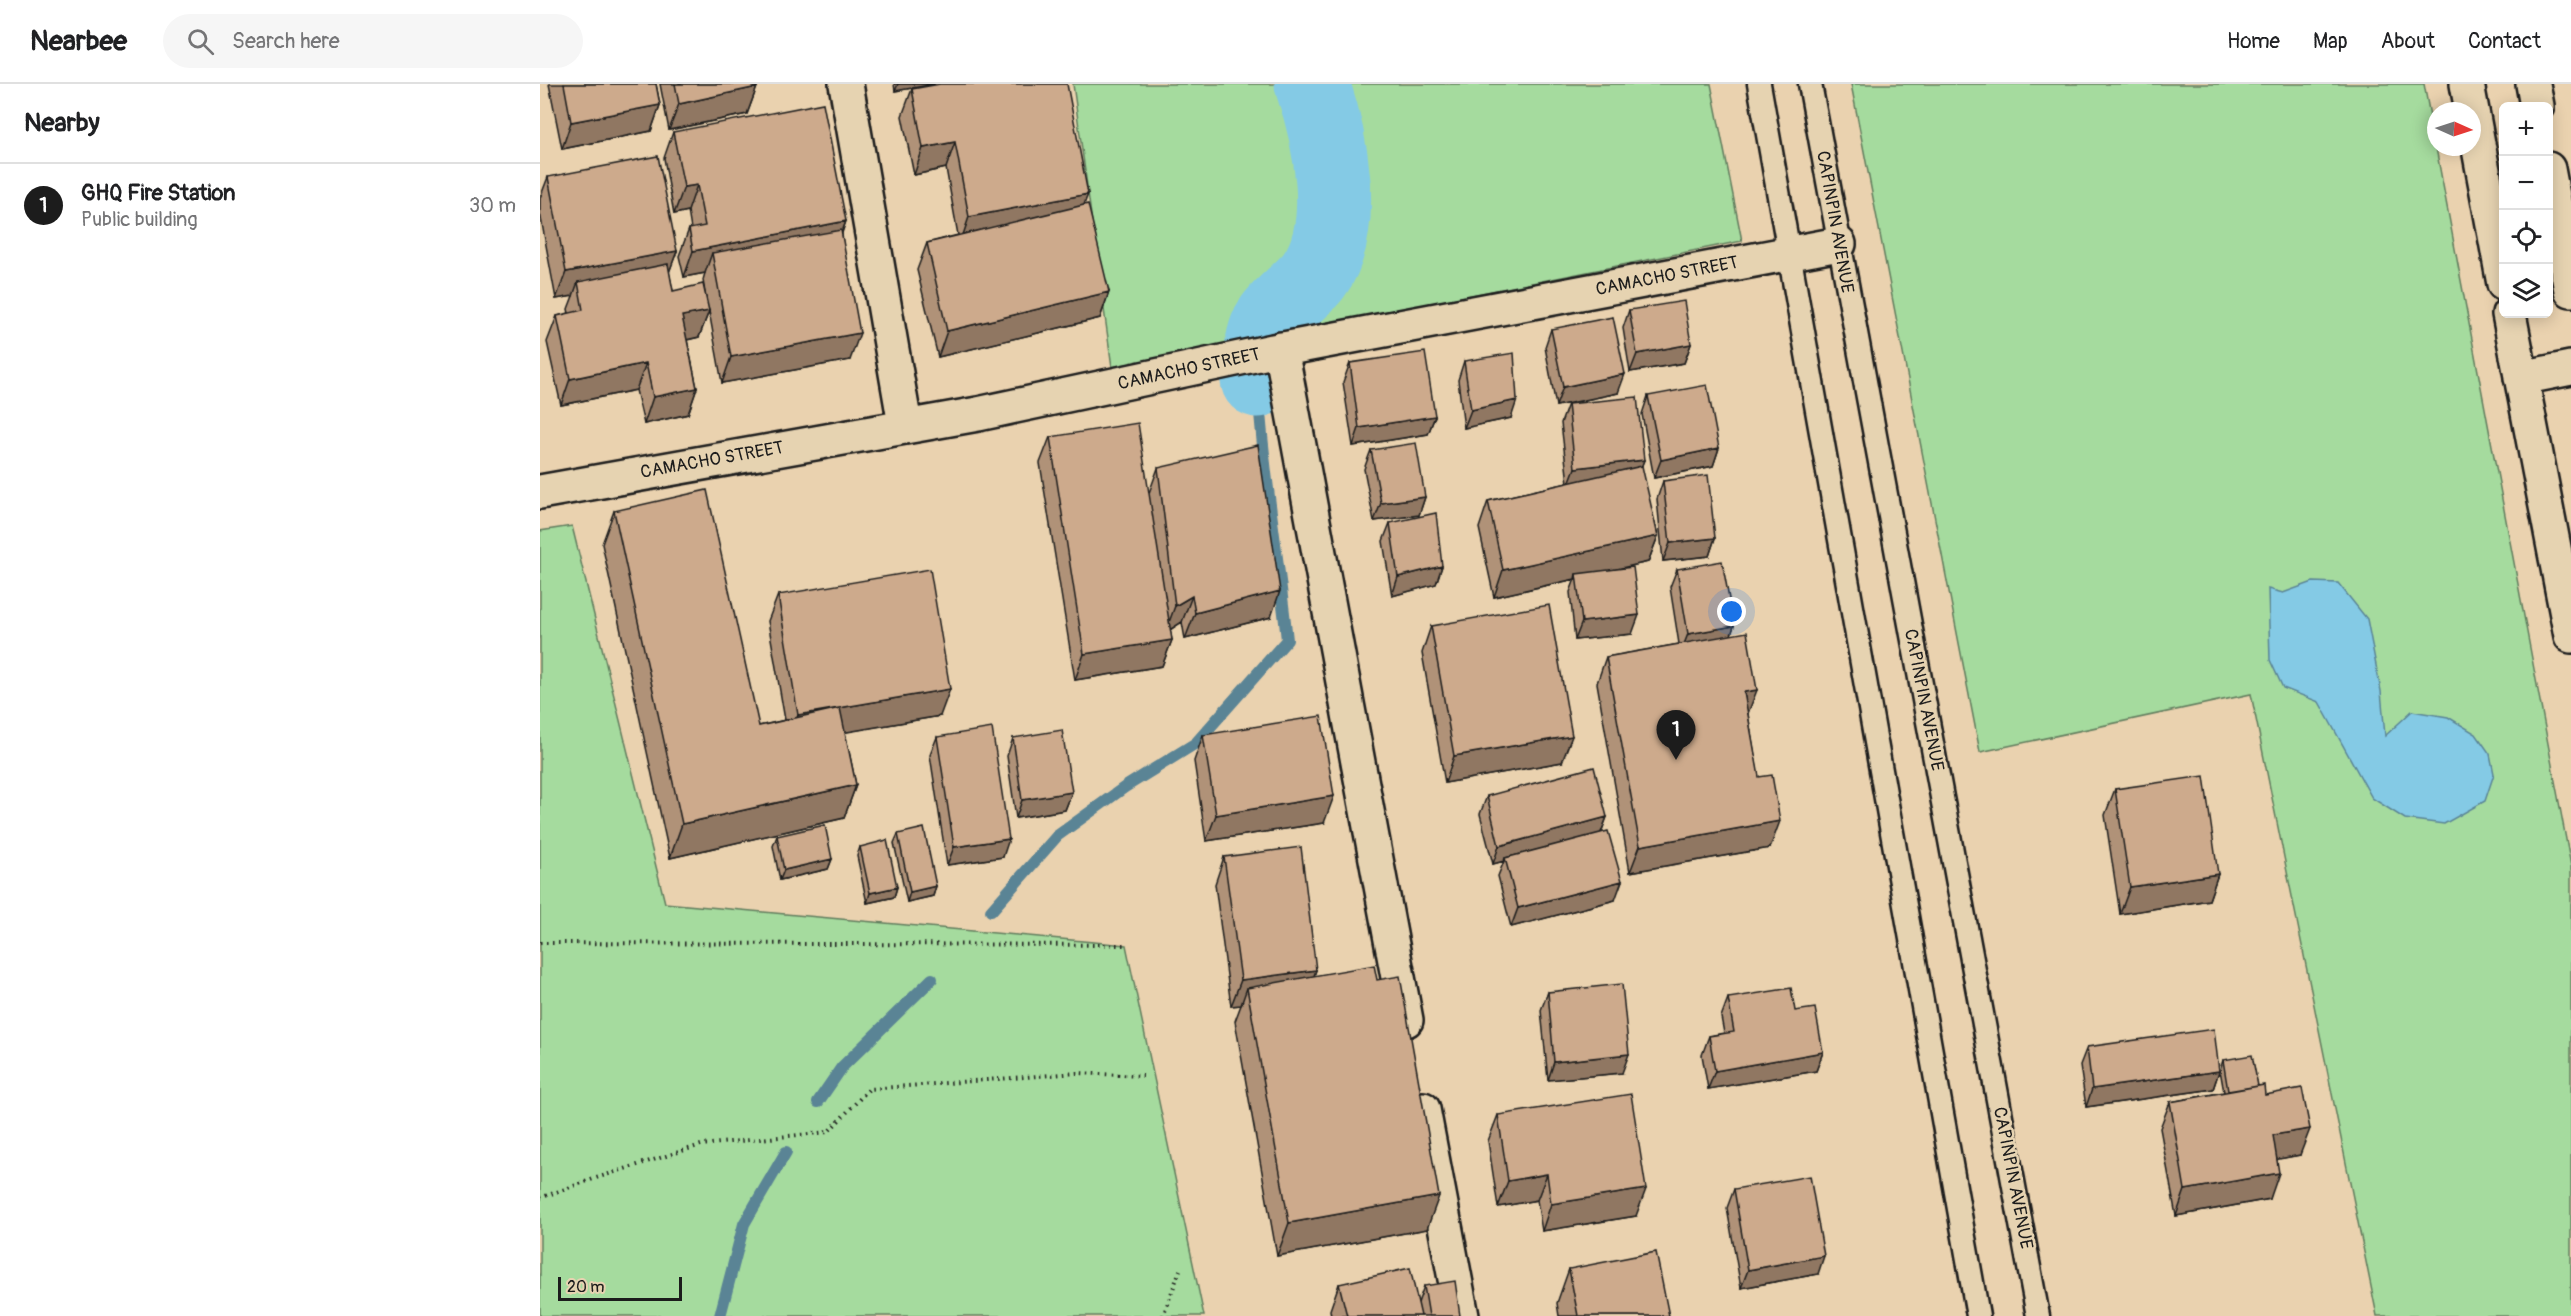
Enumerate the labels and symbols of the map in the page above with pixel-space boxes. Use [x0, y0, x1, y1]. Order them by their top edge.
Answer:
north arrow [2427, 102, 2481, 156]
street label: CAPINPIN AVENUE [1811, 149, 1859, 295]
street label: CAMACHO STREET [1594, 251, 1740, 301]
street label: CAMACHO STREET [1116, 343, 1262, 395]
street label: CAMACHO STREET [639, 436, 785, 484]
your location [1717, 597, 1746, 626]
street label: CAPINPIN AVENUE [1899, 627, 1949, 773]
pin: 1 [1656, 710, 1696, 760]
street label: CAPINPIN AVENUE [1988, 1105, 2038, 1251]
scale bar [558, 1274, 682, 1302]

